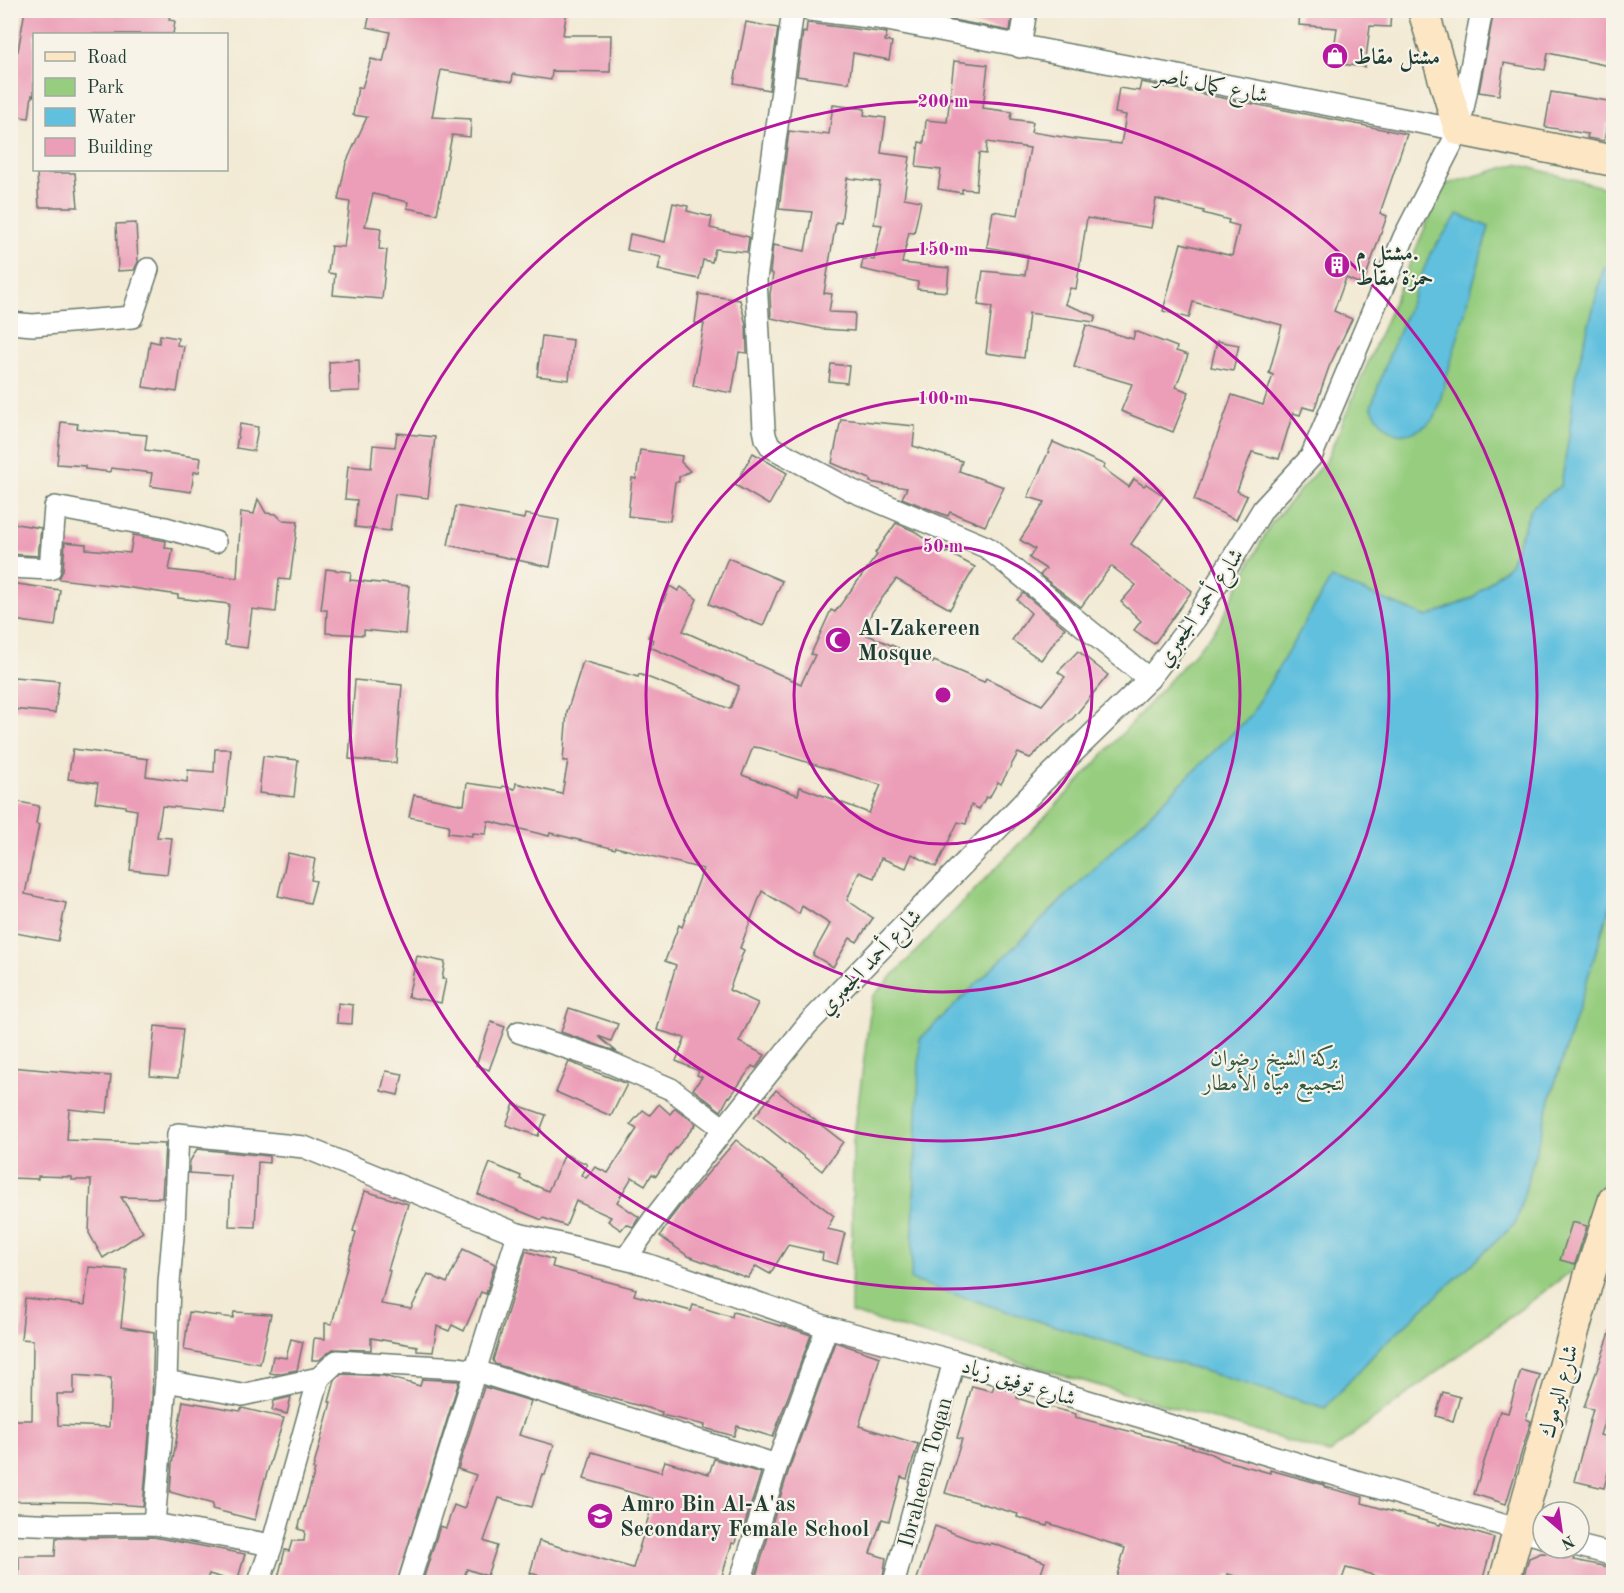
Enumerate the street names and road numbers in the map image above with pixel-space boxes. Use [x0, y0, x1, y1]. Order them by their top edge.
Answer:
street label: شارع كمال ناصر [1150, 63, 1270, 114]
street label: شارع أحمد الجعبري [1148, 542, 1253, 675]
street label: شارع أحمد الجعبري [810, 901, 930, 1024]
street label: شارع اليرموك [1536, 1342, 1589, 1442]
street label: شارع توفيق زياد [957, 1355, 1078, 1416]
street label: Ibraheem Toqan [895, 1395, 957, 1550]

